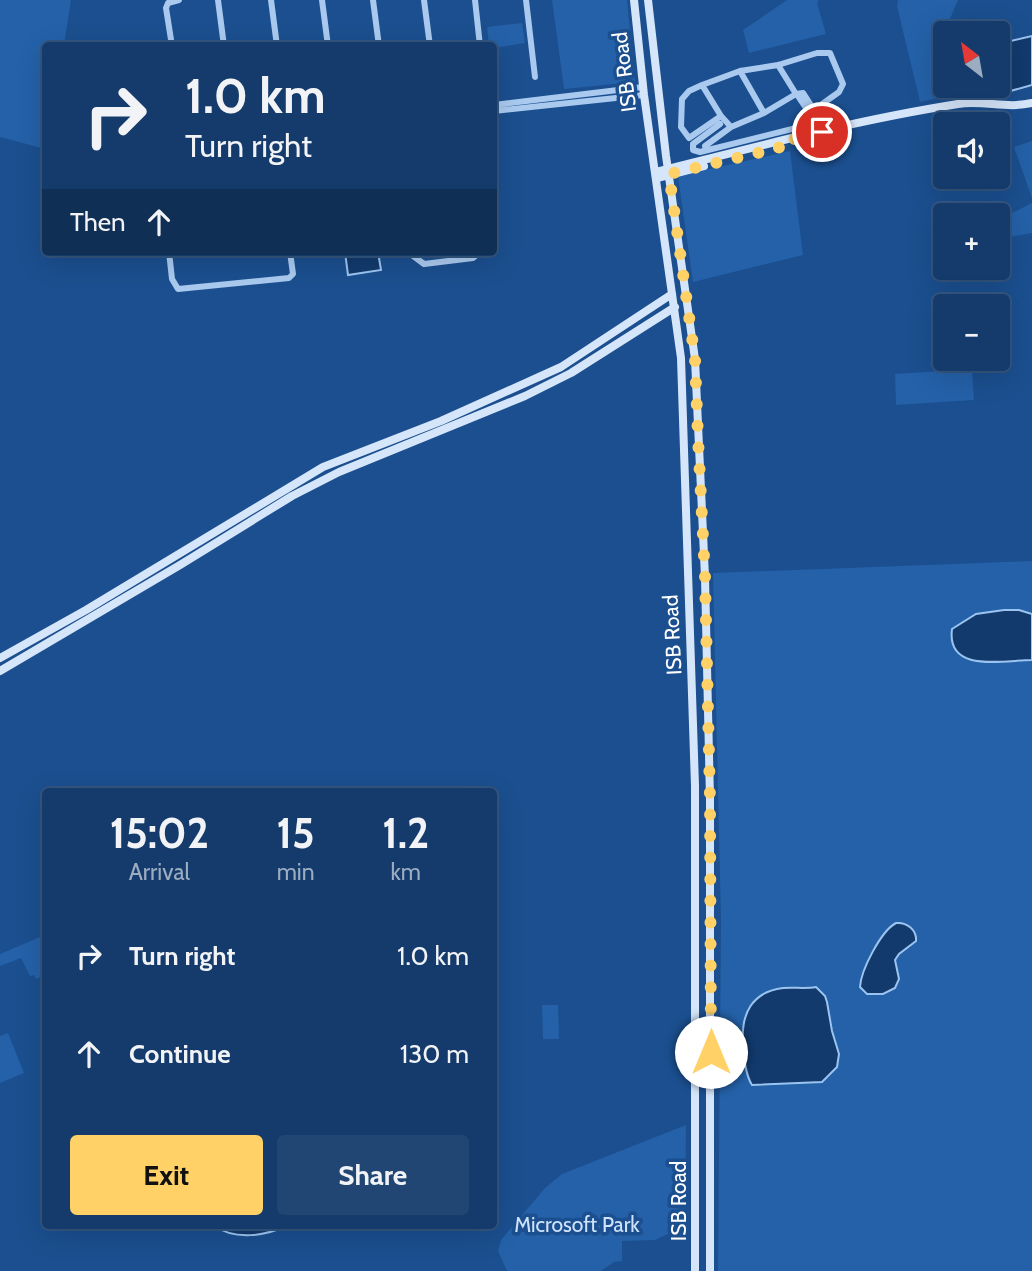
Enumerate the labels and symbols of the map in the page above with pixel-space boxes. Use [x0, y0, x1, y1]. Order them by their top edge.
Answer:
north arrow [933, 21, 1010, 98]
street label: ISB Road [607, 31, 641, 113]
pin [792, 102, 852, 162]
street label: ISB Road [657, 594, 687, 676]
position arrow [674, 1015, 748, 1089]
street label: ISB Road [666, 1161, 691, 1241]
park label: Microsoft Park [514, 1212, 640, 1237]

